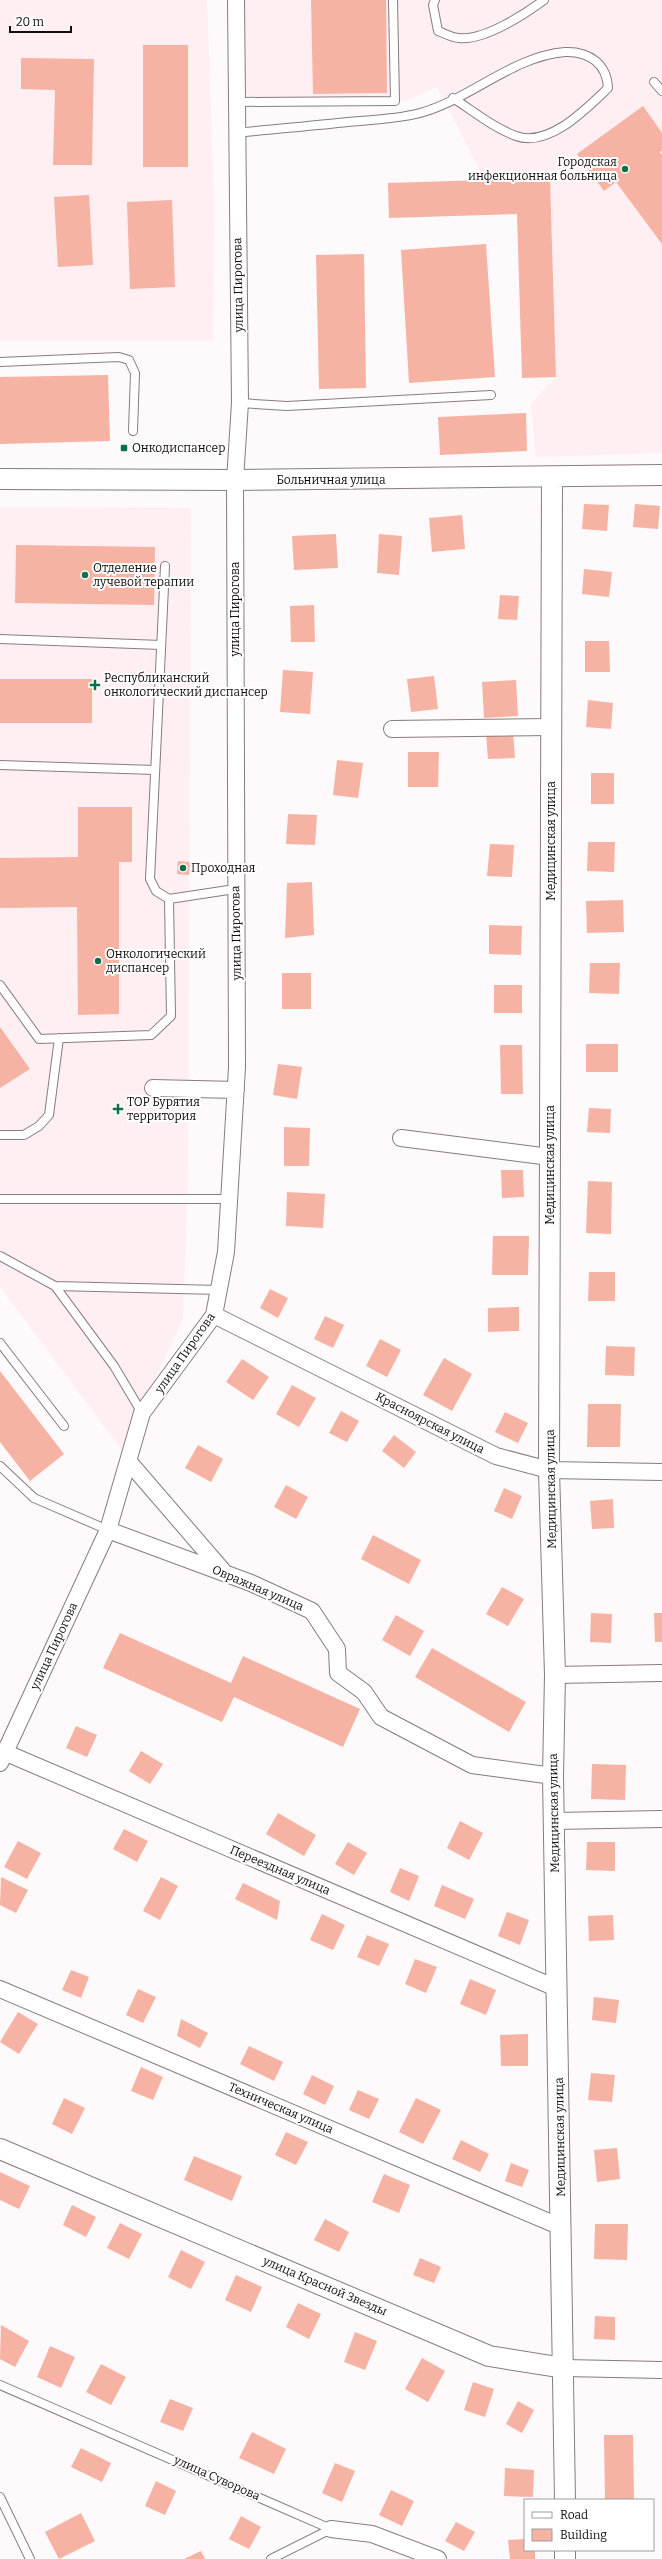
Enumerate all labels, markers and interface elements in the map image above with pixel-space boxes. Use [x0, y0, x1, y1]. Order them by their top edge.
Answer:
scale bar [10, 8, 71, 34]
text: 20 m [16, 15, 45, 29]
place label: Городская инфекционная больница [468, 155, 617, 183]
marker: Городская инфекционная больница [620, 164, 630, 174]
street label: улица Пирогова [230, 237, 246, 334]
place label: Онкодиспансер [132, 441, 225, 455]
marker: Онкодиспансер [119, 443, 129, 453]
street label: Больничная улица [276, 473, 386, 487]
place label: Отделение лучевой терапии [93, 561, 194, 589]
street label: улица Пирогова [228, 561, 242, 657]
marker: Отделение лучевой терапии [80, 570, 90, 580]
place label: Республиканский онкологический диспансер [104, 671, 268, 699]
marker: Республиканский онкологический диспансер [89, 679, 101, 691]
street label: Медицинская улица [544, 781, 558, 901]
place label: Проходная [191, 861, 256, 875]
marker: Проходная [178, 863, 188, 873]
street label: улица Пирогова [228, 885, 244, 982]
place label: Онкологический диспансер [106, 947, 206, 975]
marker: Онкологический диспансер [93, 956, 103, 966]
place label: ТОР Бурятия территория [127, 1095, 200, 1123]
marker: ТОР Бурятия территория [112, 1103, 124, 1115]
street label: Медицинская улица [543, 1105, 557, 1225]
street label: улица Пирогова [152, 1310, 218, 1397]
street label: Красноярская улица [373, 1389, 487, 1457]
street label: Медицинская улица [543, 1429, 559, 1549]
street label: Овражная улица [210, 1562, 306, 1614]
street label: улица Пирогова [27, 1600, 81, 1693]
street label: Медицинская улица [546, 1753, 562, 1873]
street label: Переездная улица [228, 1843, 333, 1898]
street label: Медицинская улица [552, 2077, 568, 2197]
street label: Техническая улица [227, 2080, 336, 2137]
street label: улица Красной Звезды [260, 2253, 389, 2319]
street label: улица Суворова [171, 2452, 263, 2503]
legend [524, 2499, 654, 2551]
text: Road [560, 2508, 588, 2522]
text: Building [560, 2528, 607, 2542]

